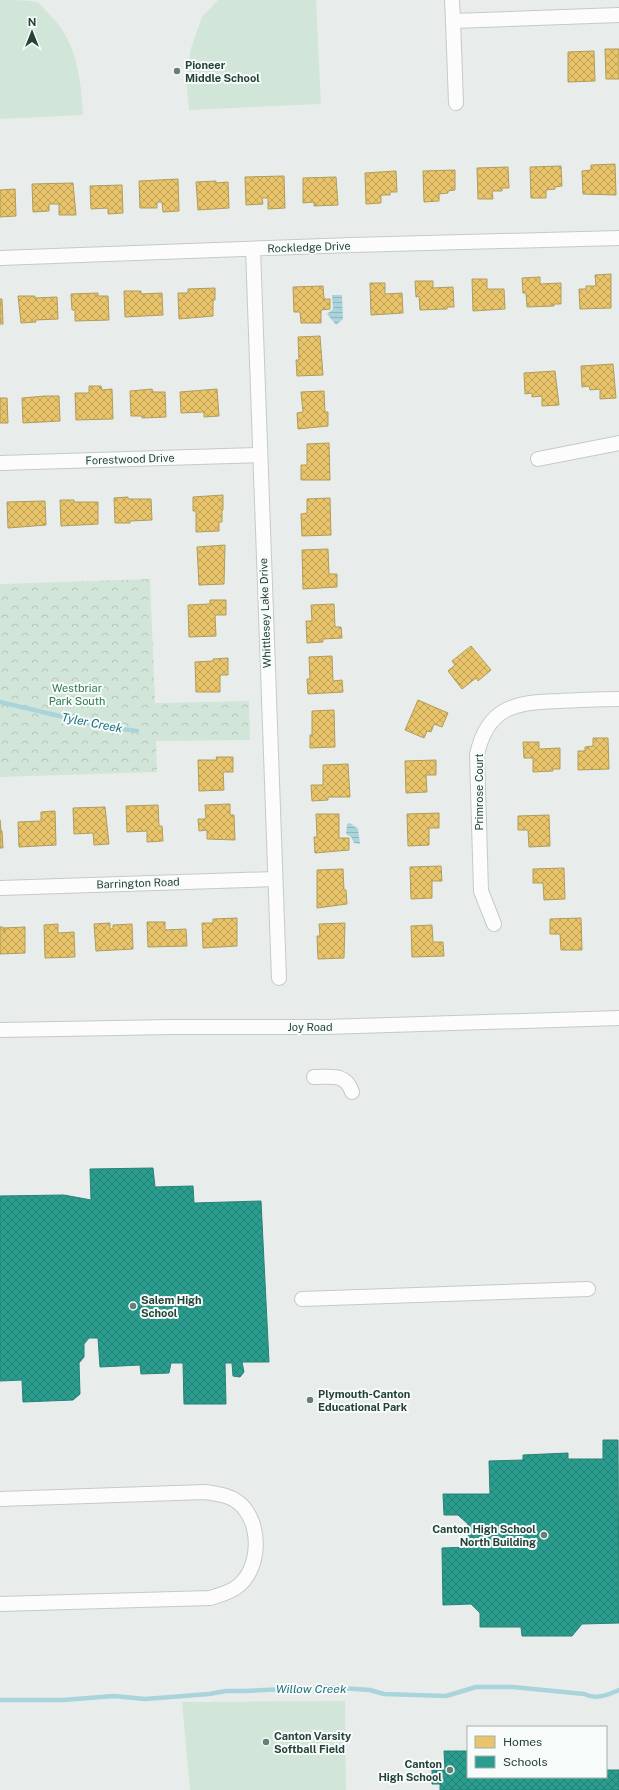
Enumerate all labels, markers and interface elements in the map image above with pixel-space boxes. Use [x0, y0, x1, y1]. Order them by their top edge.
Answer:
north arrow [12, 12, 52, 52]
text: N [28, 16, 36, 28]
place label: Pioneer Middle School [185, 59, 260, 84]
marker: Pioneer Middle School [172, 66, 182, 76]
street label: Rockledge Drive [267, 240, 351, 254]
street label: Forestwood Drive [85, 451, 175, 467]
street label: Whittlesey Lake Drive [257, 558, 273, 668]
park label: Westbriar Park South [49, 682, 105, 707]
water label: Tyler Creek [60, 710, 124, 736]
street label: Primrose Court [473, 753, 485, 831]
street label: Barrington Road [96, 876, 180, 890]
street label: Joy Road [288, 1021, 333, 1033]
place label: Salem High School [141, 1294, 202, 1319]
marker: Salem High School [128, 1301, 138, 1311]
place label: Plymouth-Canton Educational Park [318, 1388, 410, 1413]
marker: Plymouth-Canton Educational Park [305, 1395, 315, 1405]
place label: Canton High School North Building [432, 1523, 536, 1548]
marker: Canton High School North Building [539, 1530, 549, 1540]
water label: Willow Creek [276, 1682, 347, 1696]
legend [467, 1726, 607, 1778]
place label: Canton Varsity Softball Field [274, 1730, 352, 1755]
text: Homes [503, 1735, 542, 1749]
marker: Canton Varsity Softball Field [261, 1737, 271, 1747]
text: Schools [503, 1755, 548, 1769]
place label: Canton High School [378, 1758, 442, 1783]
marker: Canton High School [445, 1765, 455, 1775]

